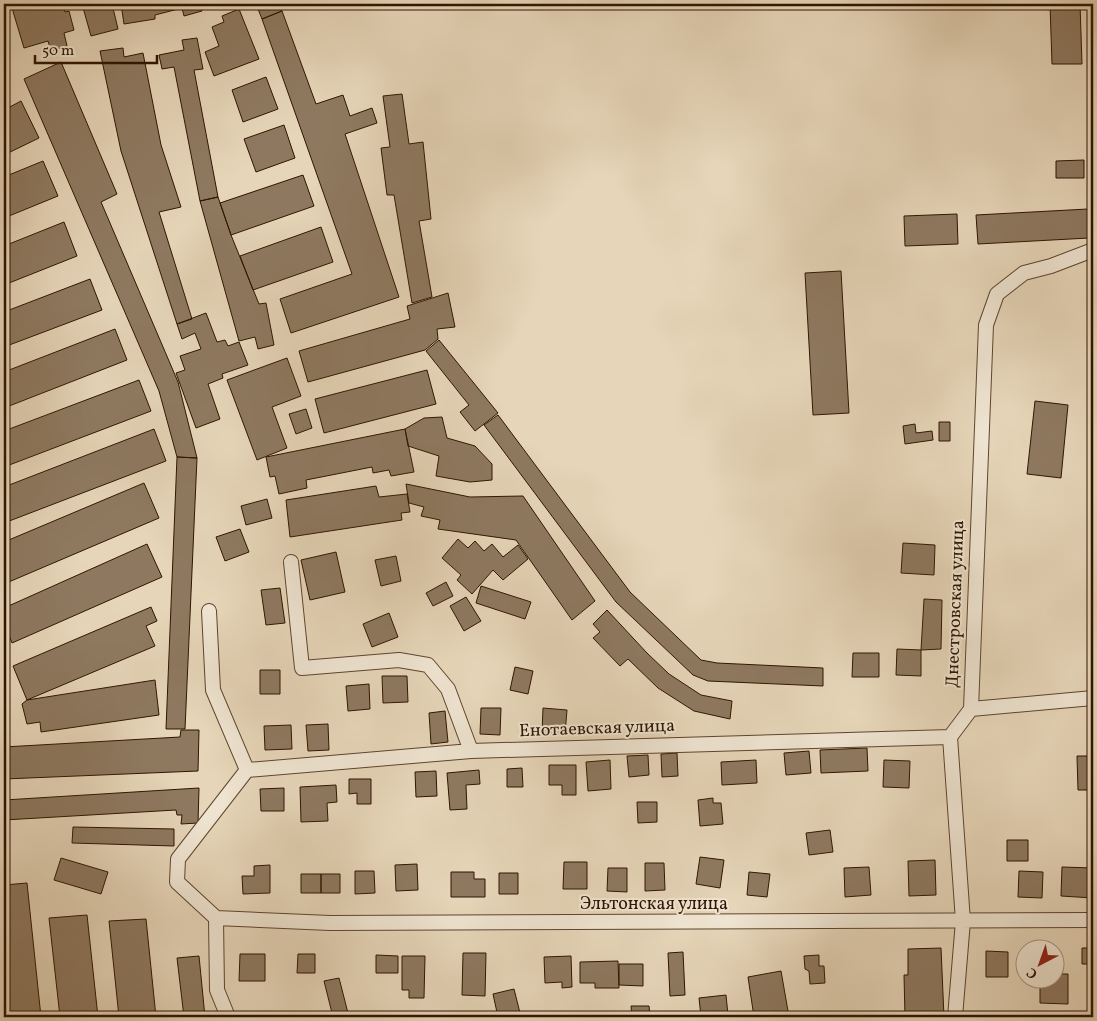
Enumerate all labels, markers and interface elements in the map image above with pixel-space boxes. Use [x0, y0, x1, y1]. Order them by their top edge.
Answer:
scale bar [35, 32, 158, 64]
text: 50 m [42, 41, 74, 62]
street label: Днестровская улица [941, 520, 971, 688]
street label: Енотаевская улица [519, 714, 675, 744]
street label: Эльтонская улица [580, 892, 728, 917]
north arrow [1014, 938, 1064, 988]
text: С [1023, 963, 1042, 983]

